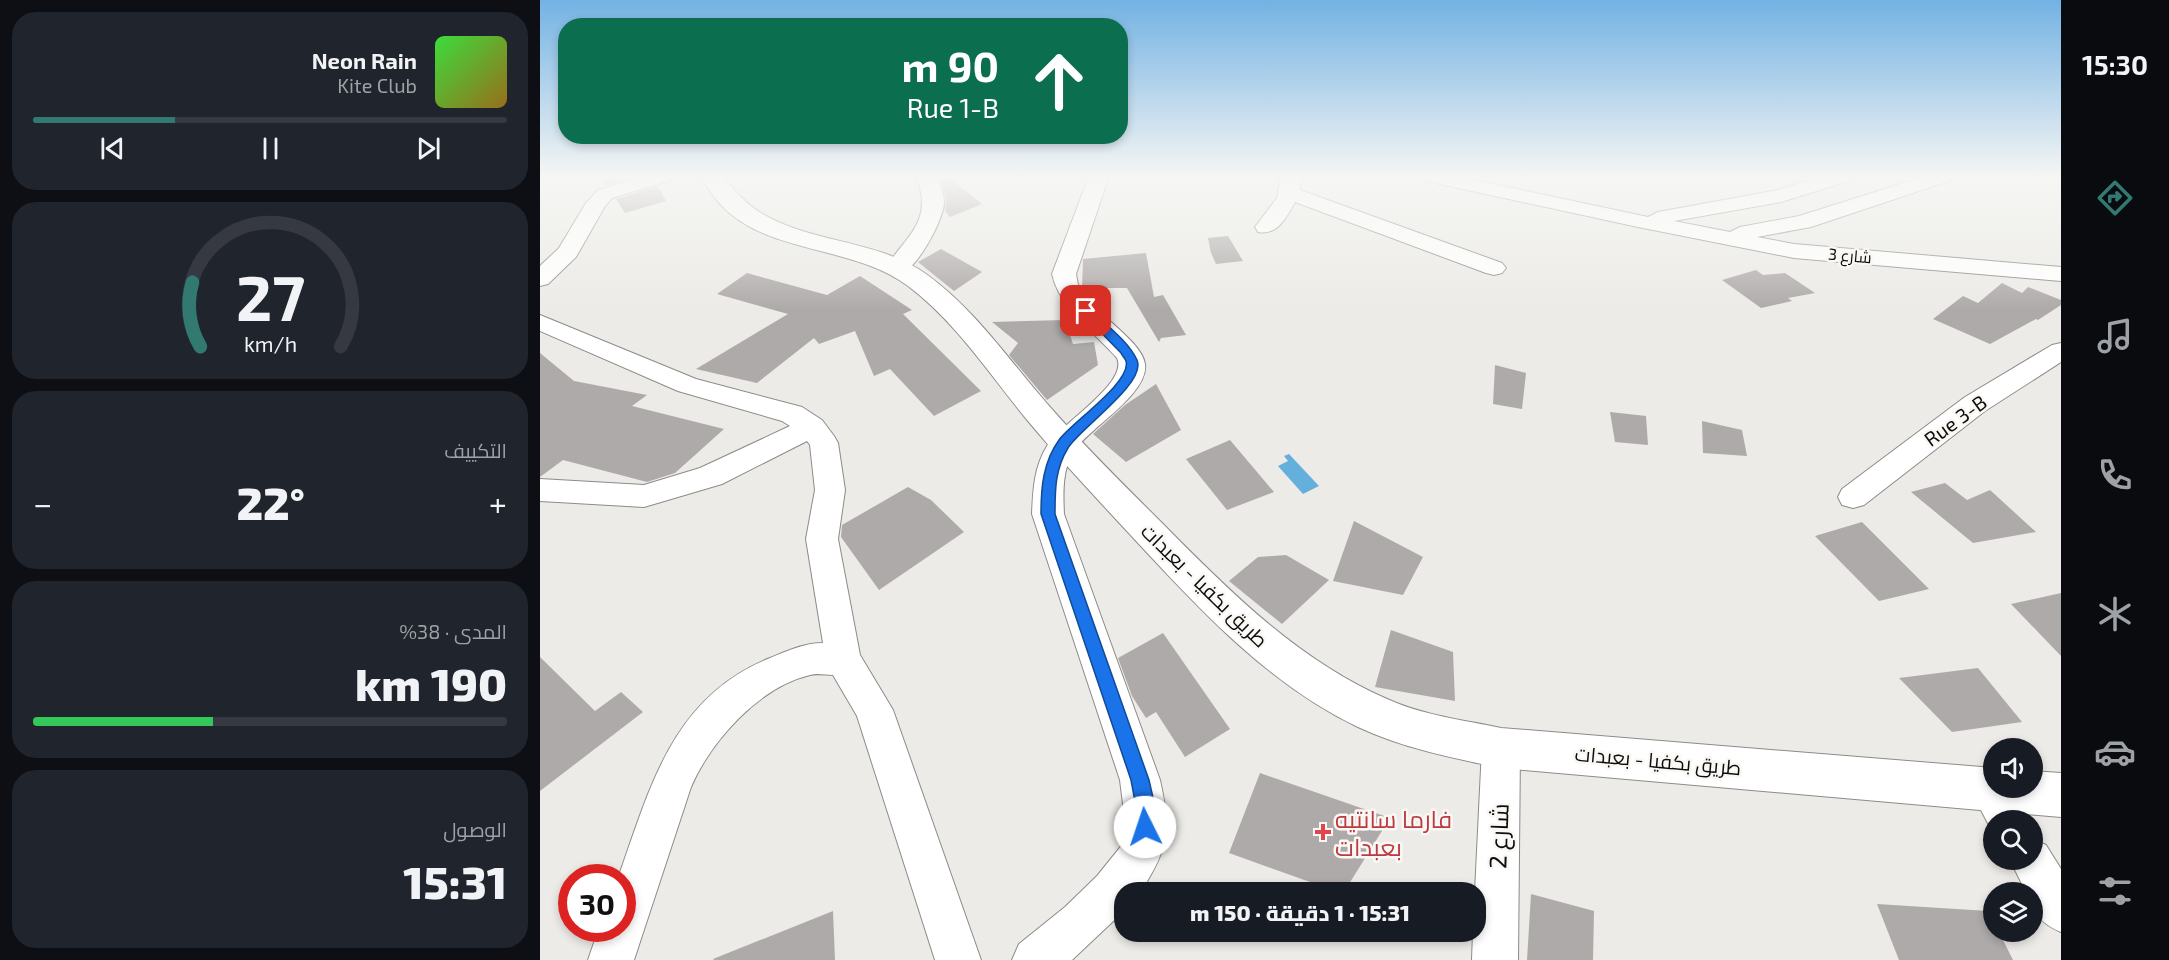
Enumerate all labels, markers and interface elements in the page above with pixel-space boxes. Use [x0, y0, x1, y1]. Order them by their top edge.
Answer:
text: 90 m [902, 40, 999, 90]
icon: ahead [1020, 42, 1098, 120]
text: Neon Rain [312, 47, 417, 73]
text: 15:30 [2082, 48, 2148, 80]
text: Kite Club [337, 73, 417, 97]
text: Rue 1-B [907, 91, 999, 123]
icon: previous [96, 132, 129, 165]
icon: pause [254, 132, 287, 165]
icon: next [412, 132, 445, 165]
icon: directions [2094, 177, 2136, 219]
street label: شارع 3 [1827, 244, 1872, 269]
text: 27 [235, 260, 305, 335]
pin [1060, 285, 1111, 336]
icon: arrive [1069, 294, 1102, 327]
icon: music [2094, 315, 2136, 357]
text: km/h [243, 332, 297, 357]
street label: Rue 3-B [1919, 389, 1991, 451]
text: التكييف [444, 438, 507, 462]
icon: phone [2094, 454, 2136, 496]
text: 22° [236, 475, 305, 529]
text: − [33, 483, 52, 523]
text: + [489, 483, 507, 523]
street label: طريق بكفيا - بعبدات [1135, 518, 1273, 653]
icon: climate [2094, 593, 2136, 635]
text: المدى · 38% [399, 619, 507, 643]
text: 190 km [355, 656, 507, 710]
icon: car [2094, 731, 2136, 773]
map controls [1983, 738, 2043, 942]
button: sound [1983, 738, 2043, 798]
street label: طريق بكفيا - بعبدات [1574, 741, 1742, 781]
position arrow [1113, 795, 1177, 859]
street label: شارع 2 [1482, 803, 1517, 869]
place label: فارما سانتيه بعبدات [1335, 804, 1452, 861]
button: search [1983, 810, 2043, 870]
text: الوصول [443, 817, 507, 841]
marker: فارما سانتيه بعبدات [1316, 825, 1330, 839]
text: 15:31 [403, 854, 507, 908]
speed limit sign: 30 [558, 864, 636, 942]
icon: filters [2094, 870, 2136, 912]
button: layers [1983, 882, 2043, 942]
text: 15:31 · 1 دقيقة · 150 m [1190, 899, 1410, 925]

